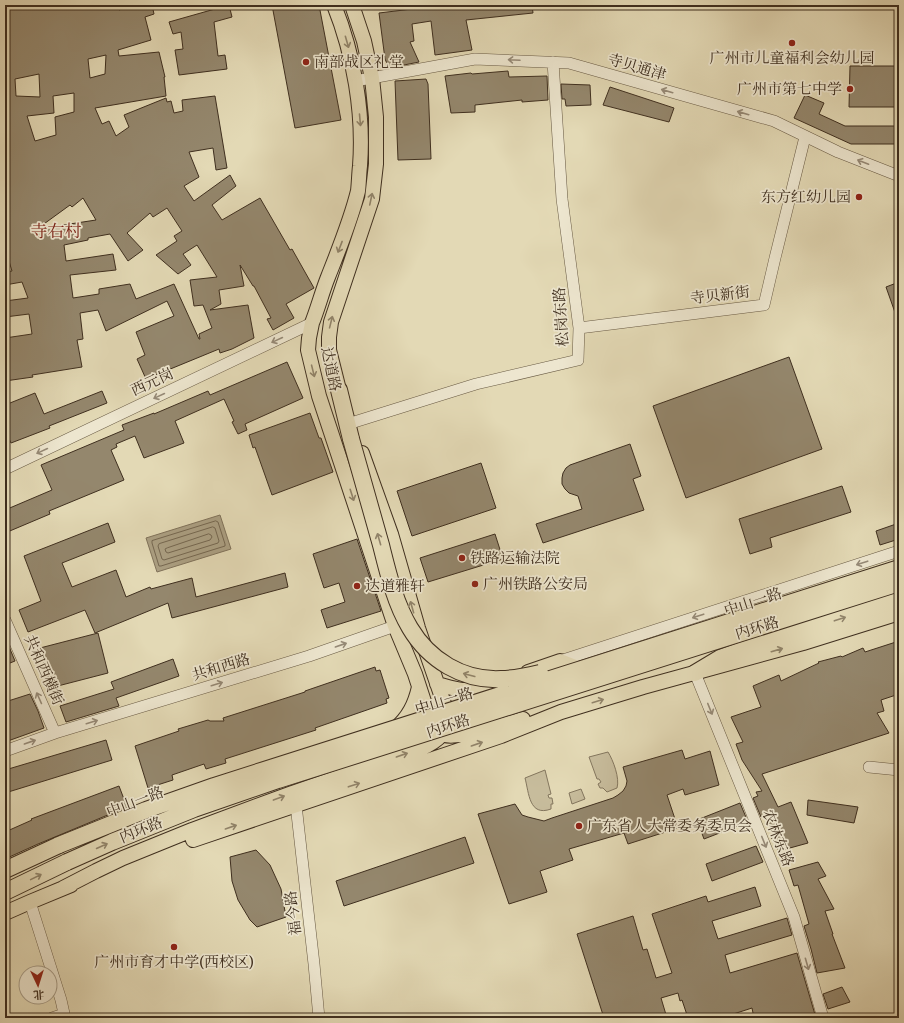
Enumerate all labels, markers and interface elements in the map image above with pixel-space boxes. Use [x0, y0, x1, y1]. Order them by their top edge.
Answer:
one-way arrow [343, 35, 351, 48]
marker: 广州市儿童福利会幼儿园 [787, 38, 797, 48]
place label: 广州市儿童福利会幼儿园 [709, 47, 875, 68]
street label: 寺贝通津 [605, 48, 669, 85]
place label: 南部战区礼堂 [314, 51, 404, 72]
marker: 南部战区礼堂 [301, 57, 311, 67]
one-way arrow [508, 57, 521, 64]
place label: 广州市第七中学 [737, 78, 842, 99]
marker: 广州市第七中学 [845, 84, 855, 94]
one-way arrow [661, 87, 674, 94]
one-way arrow [737, 108, 750, 116]
one-way arrow [357, 113, 364, 126]
one-way arrow [857, 158, 869, 166]
place label: 东方红幼儿园 [761, 186, 851, 207]
one-way arrow [368, 192, 376, 205]
marker: 东方红幼儿园 [854, 192, 864, 202]
district label: 寺右村 [31, 218, 82, 243]
one-way arrow [335, 241, 343, 253]
street label: 寺贝新街 [689, 280, 751, 309]
street label: 松岗东路 [548, 286, 573, 348]
one-way arrow [328, 316, 336, 329]
one-way arrow [271, 337, 283, 344]
street label: 达道路 [317, 345, 346, 393]
street label: 西元岗 [127, 363, 177, 401]
one-way arrow [310, 364, 318, 377]
one-way arrow [154, 393, 166, 400]
one-way arrow [36, 448, 48, 455]
one-way arrow [349, 489, 356, 502]
one-way arrow [375, 533, 382, 546]
place label: 铁路运输法院 [470, 547, 560, 568]
marker: 铁路运输法院 [457, 553, 467, 563]
one-way arrow [856, 559, 868, 567]
place label: 广州铁路公安局 [483, 573, 588, 594]
place label: 达道雅轩 [365, 575, 425, 596]
marker: 广州铁路公安局 [470, 579, 480, 589]
marker: 达道雅轩 [352, 581, 362, 591]
street label: 中山一路 [721, 582, 785, 621]
one-way arrow [408, 600, 415, 613]
street label: 内环路 [732, 611, 781, 644]
one-way arrow [692, 613, 705, 620]
one-way arrow [833, 614, 845, 622]
street label: 共和西横街 [20, 631, 69, 708]
one-way arrow [334, 641, 346, 649]
one-way arrow [771, 646, 784, 653]
street label: 共和西路 [189, 648, 253, 685]
one-way arrow [463, 671, 476, 678]
one-way arrow [210, 680, 223, 687]
street label: 中山一路 [412, 682, 476, 719]
one-way arrow [35, 692, 42, 704]
one-way arrow [592, 697, 605, 704]
one-way arrow [706, 702, 714, 714]
street label: 内环路 [423, 709, 472, 742]
one-way arrow [86, 718, 99, 725]
one-way arrow [23, 738, 36, 745]
one-way arrow [471, 740, 484, 747]
one-way arrow [396, 751, 408, 759]
street label: 中山一路 [103, 781, 167, 822]
one-way arrow [348, 781, 360, 789]
one-way arrow [273, 794, 286, 801]
street label: 农林东路 [757, 806, 799, 870]
street label: 内环路 [116, 811, 166, 848]
place label: 广东省人大常委务委员会 [587, 815, 752, 836]
marker: 广东省人大常委务委员会 [574, 821, 584, 831]
one-way arrow [224, 823, 237, 830]
one-way arrow [760, 836, 768, 848]
one-way arrow [96, 842, 108, 850]
one-way arrow [30, 873, 42, 880]
street label: 福今路 [279, 889, 306, 937]
marker: 广州市育才中学(西校区) [169, 942, 179, 952]
place label: 广州市育才中学(西校区) [94, 951, 254, 972]
one-way arrow [804, 958, 811, 971]
north arrow [18, 965, 58, 1005]
text: 北 [33, 987, 45, 1003]

